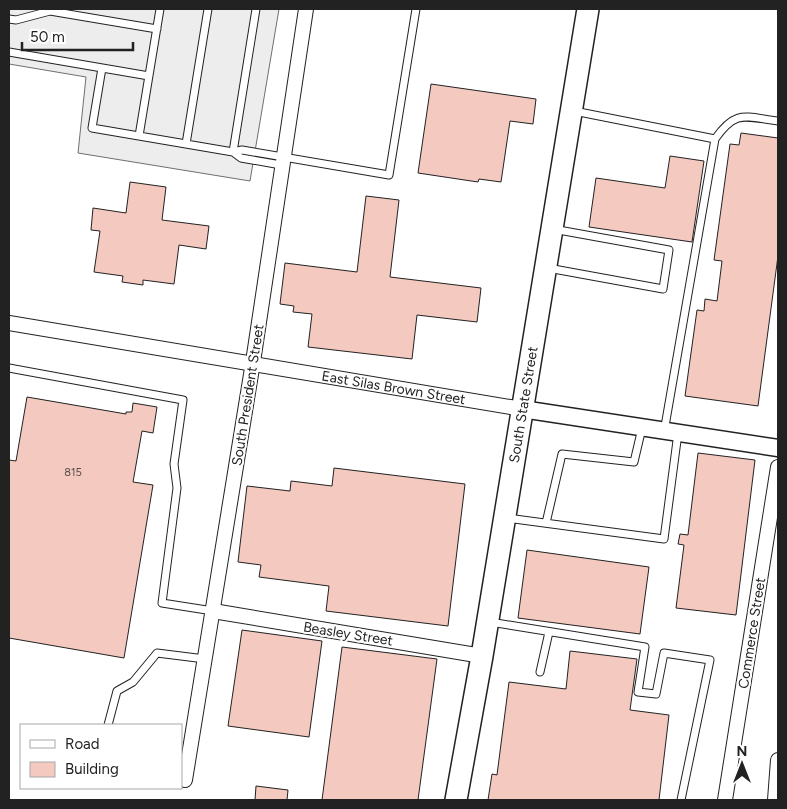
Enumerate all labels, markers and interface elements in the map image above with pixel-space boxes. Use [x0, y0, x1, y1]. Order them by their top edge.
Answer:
scale bar [22, 20, 134, 52]
text: 50 m [30, 28, 65, 46]
street label: South President Street [228, 323, 268, 467]
street label: South State Street [505, 345, 541, 464]
street label: East Silas Brown Street [320, 367, 467, 408]
house number: 815 [64, 466, 82, 479]
street label: Commerce Street [735, 576, 769, 690]
street label: Beasley Street [302, 619, 394, 649]
legend [20, 724, 182, 789]
text: Road [65, 735, 100, 753]
north arrow [717, 739, 767, 789]
text: N [737, 743, 747, 760]
text: Building [65, 760, 119, 778]

